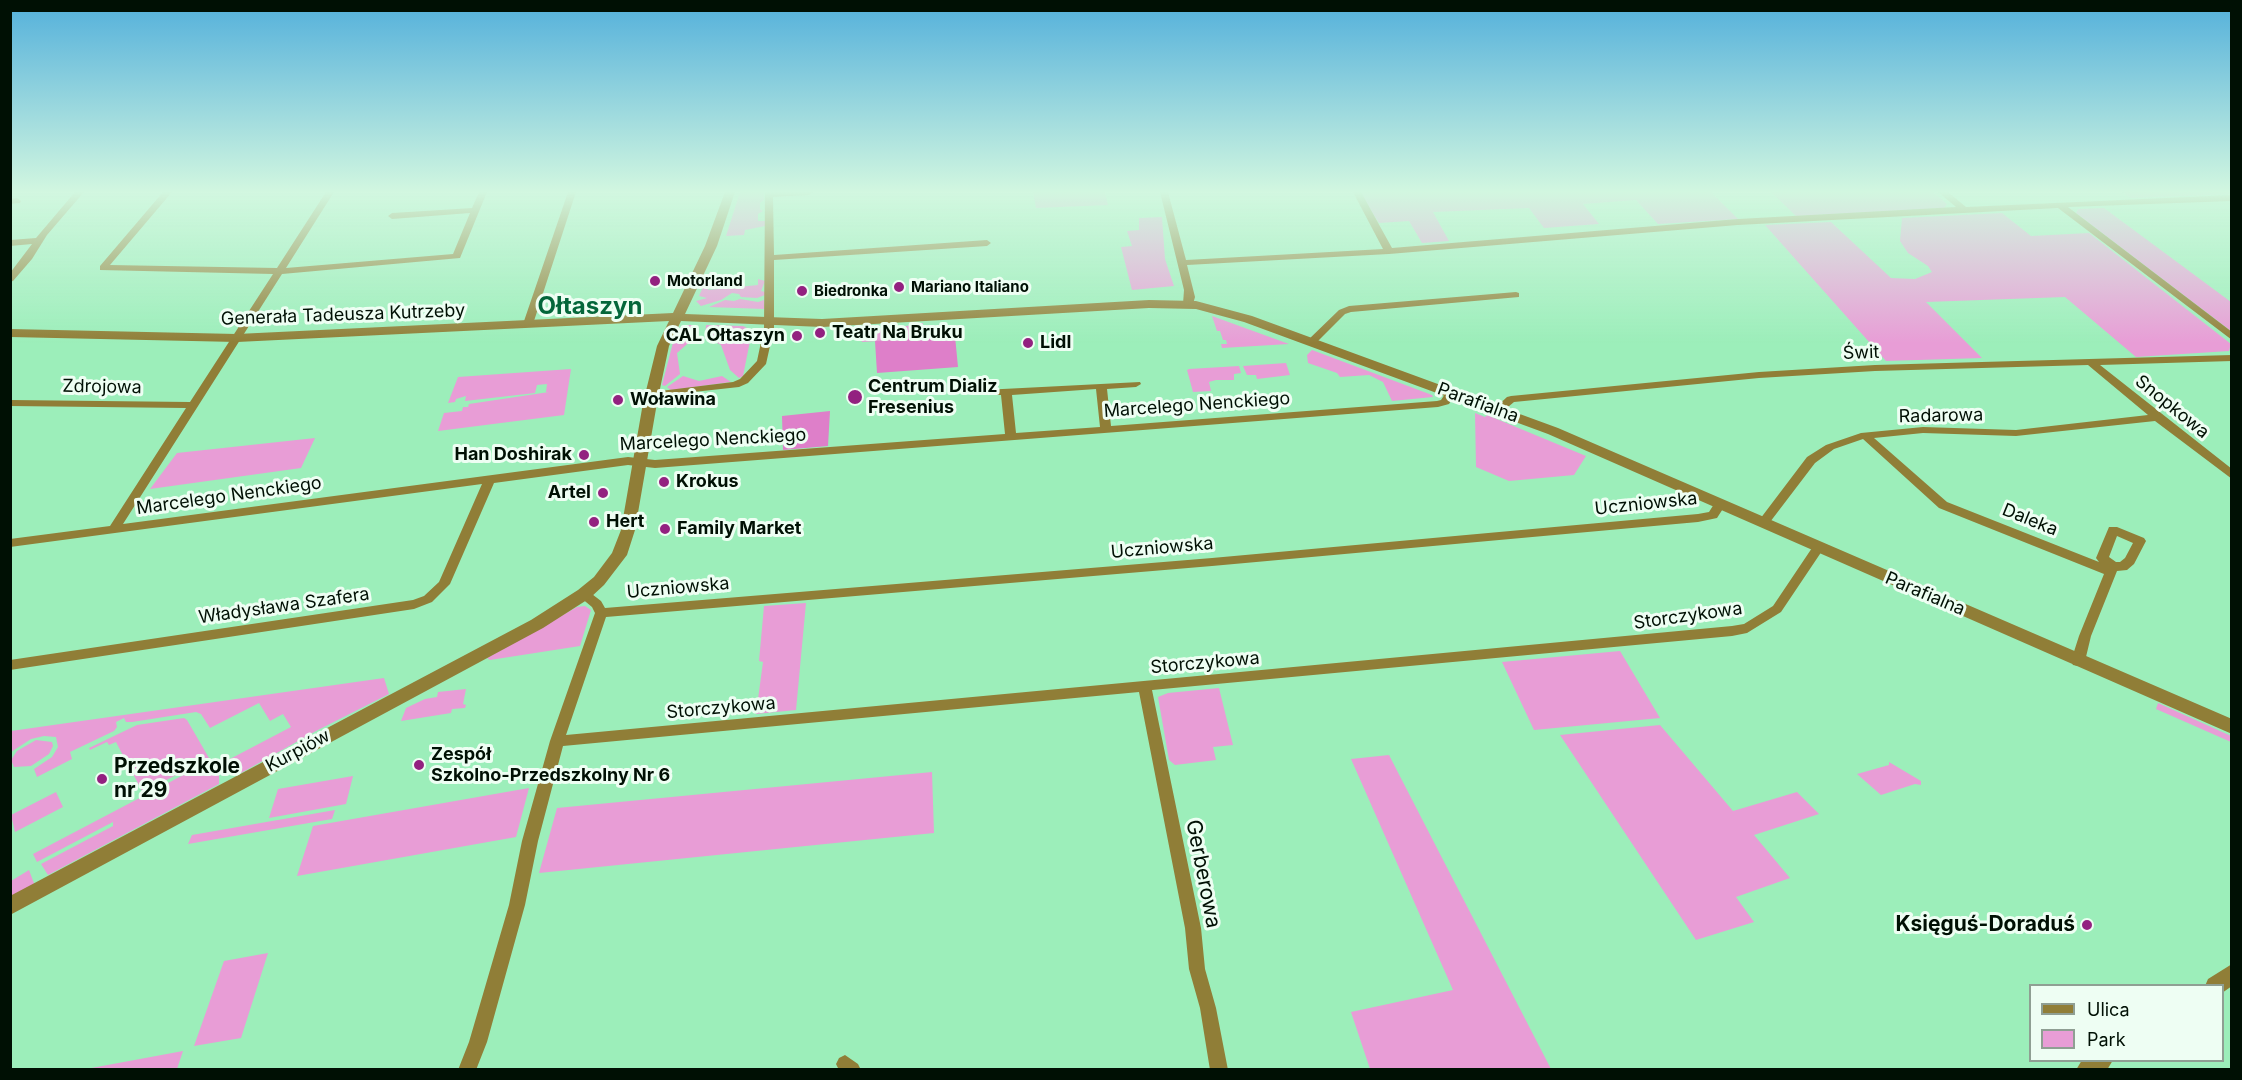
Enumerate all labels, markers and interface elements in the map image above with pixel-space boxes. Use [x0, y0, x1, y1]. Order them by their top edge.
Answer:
place label: Motorland [667, 272, 743, 290]
marker: Motorland [648, 274, 662, 288]
place label: Mariano Italiano [911, 278, 1029, 296]
marker: Mariano Italiano [892, 280, 906, 294]
place label: Biedronka [814, 282, 888, 300]
marker: Biedronka [795, 284, 809, 298]
district label: Ołtaszyn [538, 293, 642, 321]
street label: Generała Tadeusza Kutrzeby [220, 300, 466, 330]
place label: Teatr Na Bruku [832, 322, 963, 344]
place label: CAL Ołtaszyn [666, 325, 785, 347]
marker: Teatr Na Bruku [813, 326, 827, 340]
marker: CAL Ołtaszyn [790, 329, 804, 343]
place label: Lidl [1040, 332, 1071, 354]
marker: Lidl [1021, 336, 1035, 350]
street label: Świt [1842, 342, 1880, 364]
street label: Snopkowa [2131, 371, 2213, 443]
street label: Zdrojowa [62, 376, 142, 398]
place label: Centrum Dializ Fresenius [868, 376, 997, 418]
street label: Parafialna [1435, 378, 1521, 428]
marker: Centrum Dializ Fresenius [846, 388, 864, 406]
street label: Marcelego Nenckiego [1103, 388, 1291, 422]
place label: Woławina [630, 389, 716, 411]
marker: Woławina [611, 393, 625, 407]
street label: Radarowa [1899, 404, 1983, 428]
street label: Marcelego Nenckiego [619, 424, 807, 456]
place label: Han Doshirak [454, 444, 572, 466]
marker: Han Doshirak [577, 448, 591, 462]
place label: Krokus [676, 471, 739, 493]
street label: Marcelego Nenckiego [135, 472, 323, 520]
marker: Krokus [657, 475, 671, 489]
place label: Artel [548, 482, 591, 504]
marker: Artel [596, 486, 610, 500]
street label: Uczniowska [1594, 488, 1698, 520]
street label: Daleka [1999, 499, 2061, 541]
place label: Hert [606, 511, 644, 533]
marker: Hert [587, 515, 601, 529]
place label: Family Market [677, 518, 801, 540]
marker: Family Market [658, 522, 672, 536]
street label: Uczniowska [1110, 533, 1214, 563]
street label: Parafialna [1882, 568, 1968, 620]
street label: Uczniowska [626, 573, 730, 603]
street label: Władysława Szafera [197, 583, 371, 629]
street label: Storczykowa [1632, 598, 1744, 634]
street label: Storczykowa [1150, 647, 1260, 679]
street label: Storczykowa [666, 692, 776, 724]
street label: Kurpiów [262, 725, 334, 777]
place label: Zespół Szkolno-Przedszkolny Nr 6 [431, 744, 670, 786]
place label: Przedszkole nr 29 [114, 754, 240, 804]
marker: Zespół Szkolno-Przedszkolny Nr 6 [412, 758, 426, 772]
marker: Przedszkole nr 29 [95, 772, 109, 786]
street label: Gerberowa [1180, 818, 1226, 930]
place label: Księguś-Doraduś [1895, 912, 2075, 938]
marker: Księguś-Doraduś [2080, 918, 2094, 932]
legend [2029, 984, 2224, 1062]
text: Ulica [2087, 999, 2130, 1020]
text: Park [2087, 1029, 2126, 1050]

